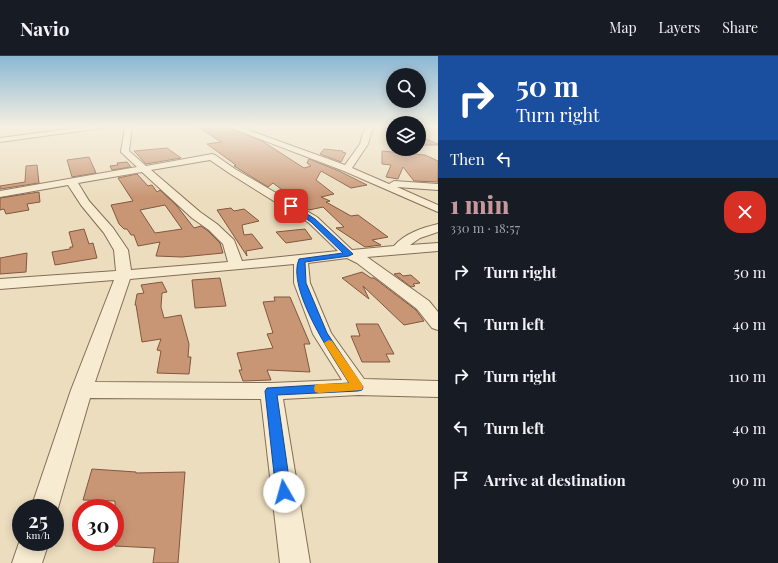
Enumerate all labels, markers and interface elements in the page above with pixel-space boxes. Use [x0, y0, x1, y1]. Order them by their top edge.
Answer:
text: Navio [20, 15, 69, 41]
text: Map [609, 18, 637, 37]
text: Layers [659, 18, 700, 37]
text: Share [722, 18, 758, 37]
text: 50 m [516, 67, 579, 104]
map controls [386, 68, 426, 156]
button: search [386, 68, 426, 108]
icon: right [450, 72, 502, 124]
text: Turn right [516, 103, 599, 127]
button: layers [386, 116, 426, 156]
icon: left [493, 148, 515, 170]
text: Then [450, 149, 485, 169]
text: 1 min [450, 188, 509, 220]
pin [274, 189, 308, 223]
button: close [724, 191, 766, 233]
icon: arrive [280, 195, 302, 217]
text: 330 m · 18:57 [450, 219, 520, 236]
icon: right [450, 261, 472, 283]
text: Turn right [484, 262, 557, 282]
text: 50 m [734, 262, 766, 282]
icon: left [450, 313, 472, 335]
text: Turn left [484, 314, 545, 334]
text: 40 m [733, 314, 766, 334]
icon: right [450, 365, 472, 387]
text: Turn right [484, 366, 557, 386]
text: 110 m [729, 366, 766, 386]
icon: left [450, 417, 472, 439]
text: Turn left [484, 418, 545, 438]
text: 40 m [733, 418, 766, 438]
icon: arrive [450, 469, 472, 491]
text: Arrive at destination [484, 470, 626, 490]
text: 90 m [732, 470, 766, 490]
position arrow [263, 471, 305, 513]
speed limit sign: 30 [72, 499, 124, 551]
text: 25 [28, 506, 48, 533]
text: km/h [26, 528, 50, 542]

